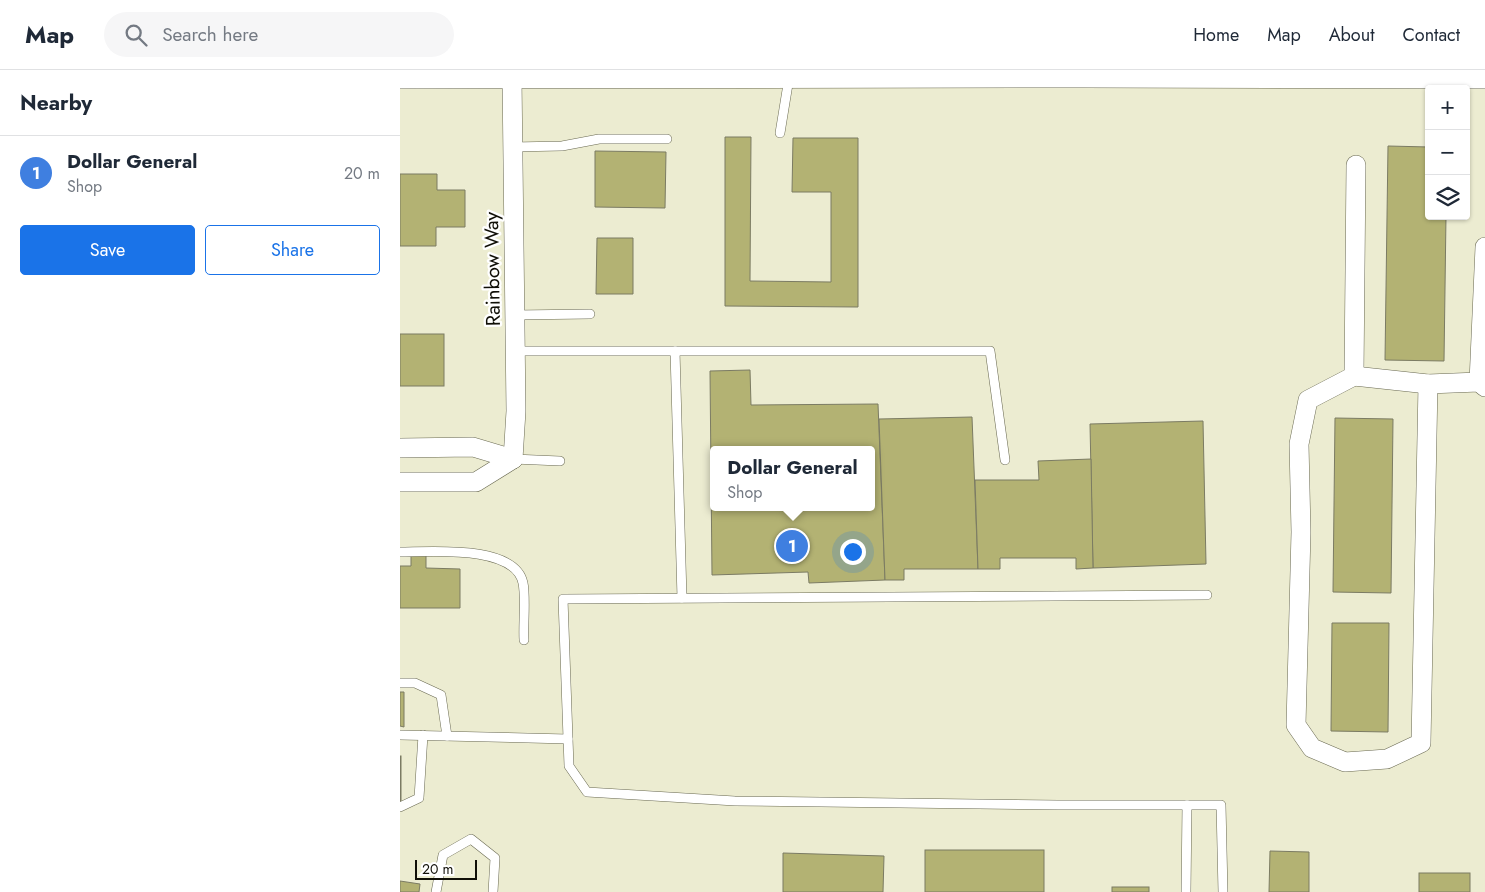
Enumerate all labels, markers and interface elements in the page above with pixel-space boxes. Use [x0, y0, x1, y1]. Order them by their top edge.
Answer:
search box [104, 12, 454, 57]
text: Map [25, 17, 74, 52]
icon: search [122, 21, 150, 49]
text: Search here [162, 21, 258, 48]
text: Home [1193, 22, 1239, 48]
text: Map [1267, 22, 1301, 48]
text: About [1329, 22, 1374, 48]
text: Contact [1402, 22, 1460, 48]
map controls [1425, 85, 1470, 220]
button: + [1425, 85, 1470, 130]
text: Nearby [20, 88, 92, 118]
button: − [1425, 130, 1470, 175]
text: Dollar General [67, 148, 198, 175]
text: 1 [32, 162, 40, 185]
text: 20 m [344, 162, 380, 185]
text: Shop [67, 175, 102, 198]
button: layers [1425, 175, 1470, 220]
street label: Rainbow Way [477, 211, 508, 326]
button: Save [20, 225, 195, 275]
button: Share [205, 225, 380, 275]
popup [710, 446, 875, 511]
text: Dollar General [727, 454, 858, 481]
text: Shop [727, 481, 762, 504]
pin: 1 [776, 527, 808, 565]
your location [840, 539, 866, 565]
scale bar [415, 857, 478, 880]
text: 20 m [422, 859, 454, 879]

